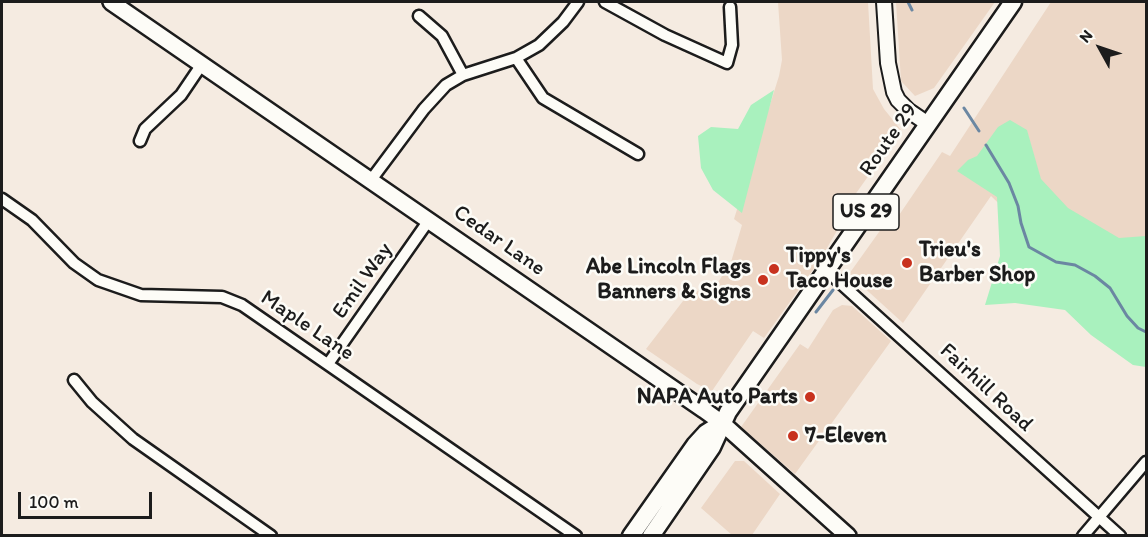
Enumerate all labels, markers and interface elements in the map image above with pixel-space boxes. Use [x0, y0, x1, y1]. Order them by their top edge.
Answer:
north arrow [1070, 18, 1130, 78]
text: N [1075, 26, 1097, 46]
street label: Route 29 [854, 98, 924, 182]
road number: US 29 [833, 194, 899, 230]
street label: Cedar Lane [448, 200, 550, 282]
place label: Trieu's Barber Shop [919, 237, 1035, 288]
street label: Emil Way [327, 238, 399, 324]
place label: Tippy's Taco House [786, 243, 893, 294]
place label: Abe Lincoln Flags Banners & Signs [586, 254, 751, 306]
marker: Trieu's Barber Shop [900, 256, 914, 270]
marker: Tippy's Taco House [767, 262, 781, 276]
marker: Abe Lincoln Flags Banners & Signs [756, 273, 770, 287]
street label: Maple Lane [255, 285, 359, 367]
street label: Fairhill Road [934, 338, 1038, 438]
place label: NAPA Auto Parts [637, 384, 798, 410]
marker: NAPA Auto Parts [803, 390, 817, 404]
place label: 7-Eleven [805, 423, 887, 449]
marker: 7-Eleven [786, 429, 800, 443]
scale bar [21, 480, 154, 518]
text: 100 m [29, 491, 79, 513]

